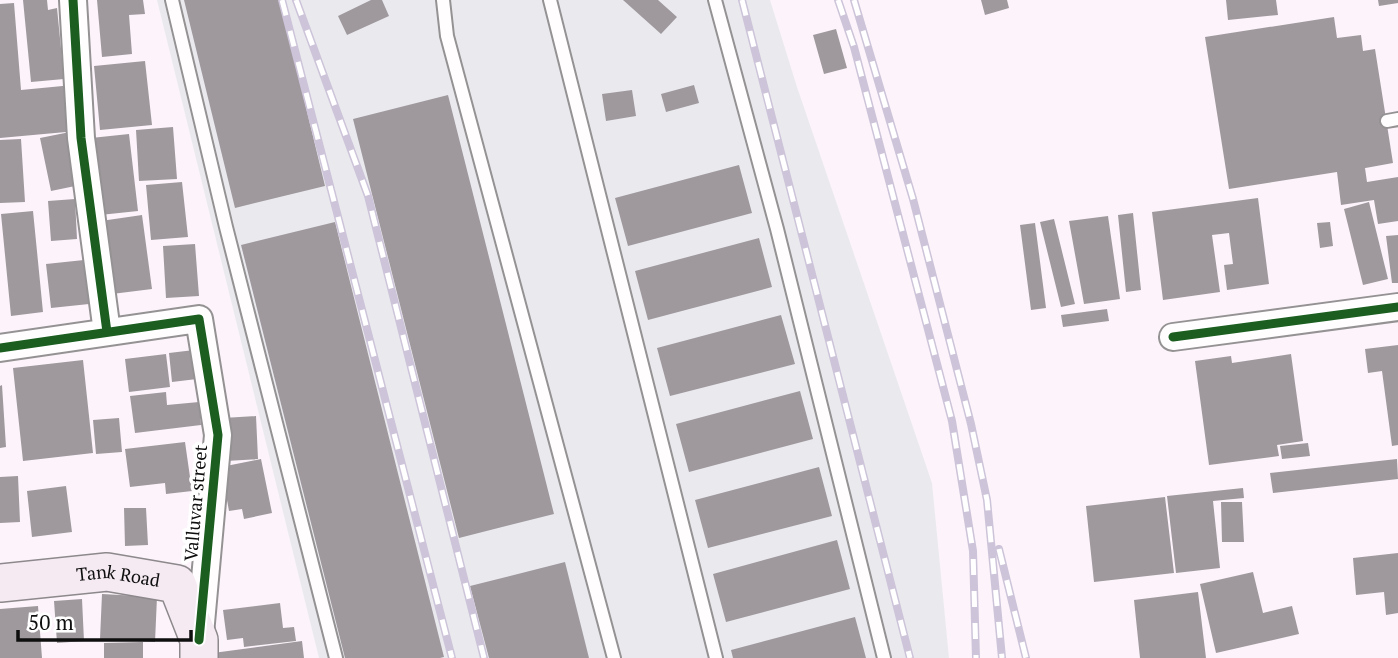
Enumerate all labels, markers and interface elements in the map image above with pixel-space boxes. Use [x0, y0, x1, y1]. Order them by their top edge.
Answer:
street label: Valluvar street [178, 443, 212, 562]
street label: Tank Road [75, 559, 162, 592]
scale bar [18, 598, 191, 642]
text: 50 m [28, 608, 74, 636]

